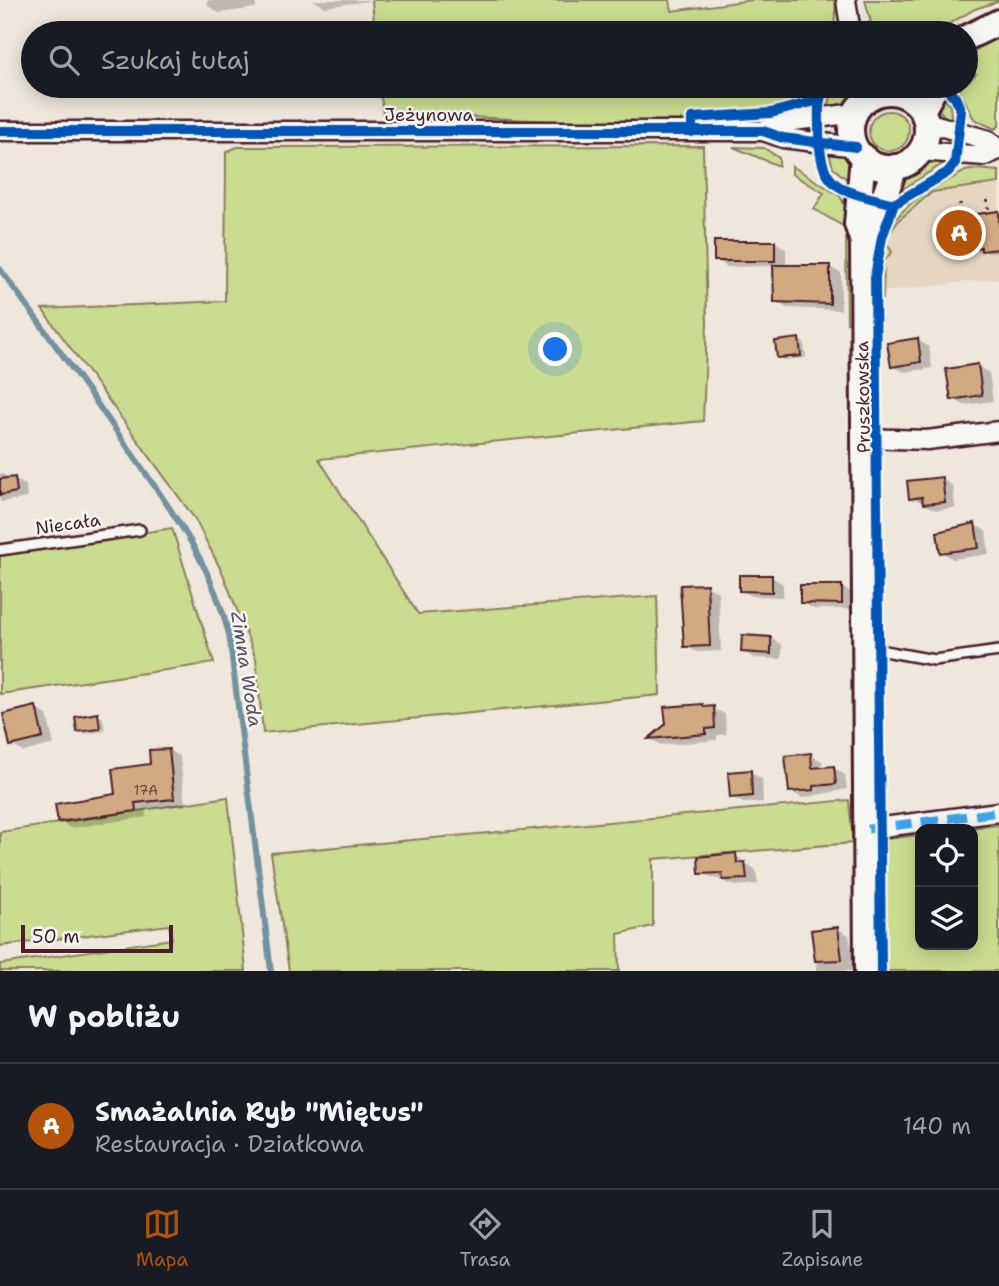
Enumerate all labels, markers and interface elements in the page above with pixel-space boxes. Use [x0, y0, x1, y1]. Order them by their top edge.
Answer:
search box [21, 21, 978, 98]
icon: search [45, 41, 83, 79]
text: Szukaj tutaj [101, 42, 250, 77]
street label: Jeżynowa [384, 103, 474, 127]
pin: A [936, 207, 982, 259]
your location [538, 332, 572, 366]
street label: Pruszkowska [850, 341, 876, 453]
street label: Niecała [34, 508, 102, 540]
water label: Zimna Woda [225, 609, 268, 729]
house number: 17A [134, 781, 158, 799]
map controls [915, 824, 978, 950]
button: locate [915, 824, 978, 887]
button: layers [915, 887, 978, 950]
scale bar [21, 922, 173, 954]
text: 50 m [32, 924, 80, 949]
text: W pobliżu [28, 996, 180, 1037]
text: Smażalnia Ryb "Miętus" [95, 1094, 423, 1129]
text: A [42, 1111, 60, 1141]
text: 140 m [903, 1111, 971, 1141]
text: Restauracja · Działkowa [95, 1129, 364, 1159]
tab: Mapa [136, 1205, 188, 1272]
tab: Trasa [460, 1205, 510, 1272]
tab: Zapisane [782, 1205, 863, 1272]

